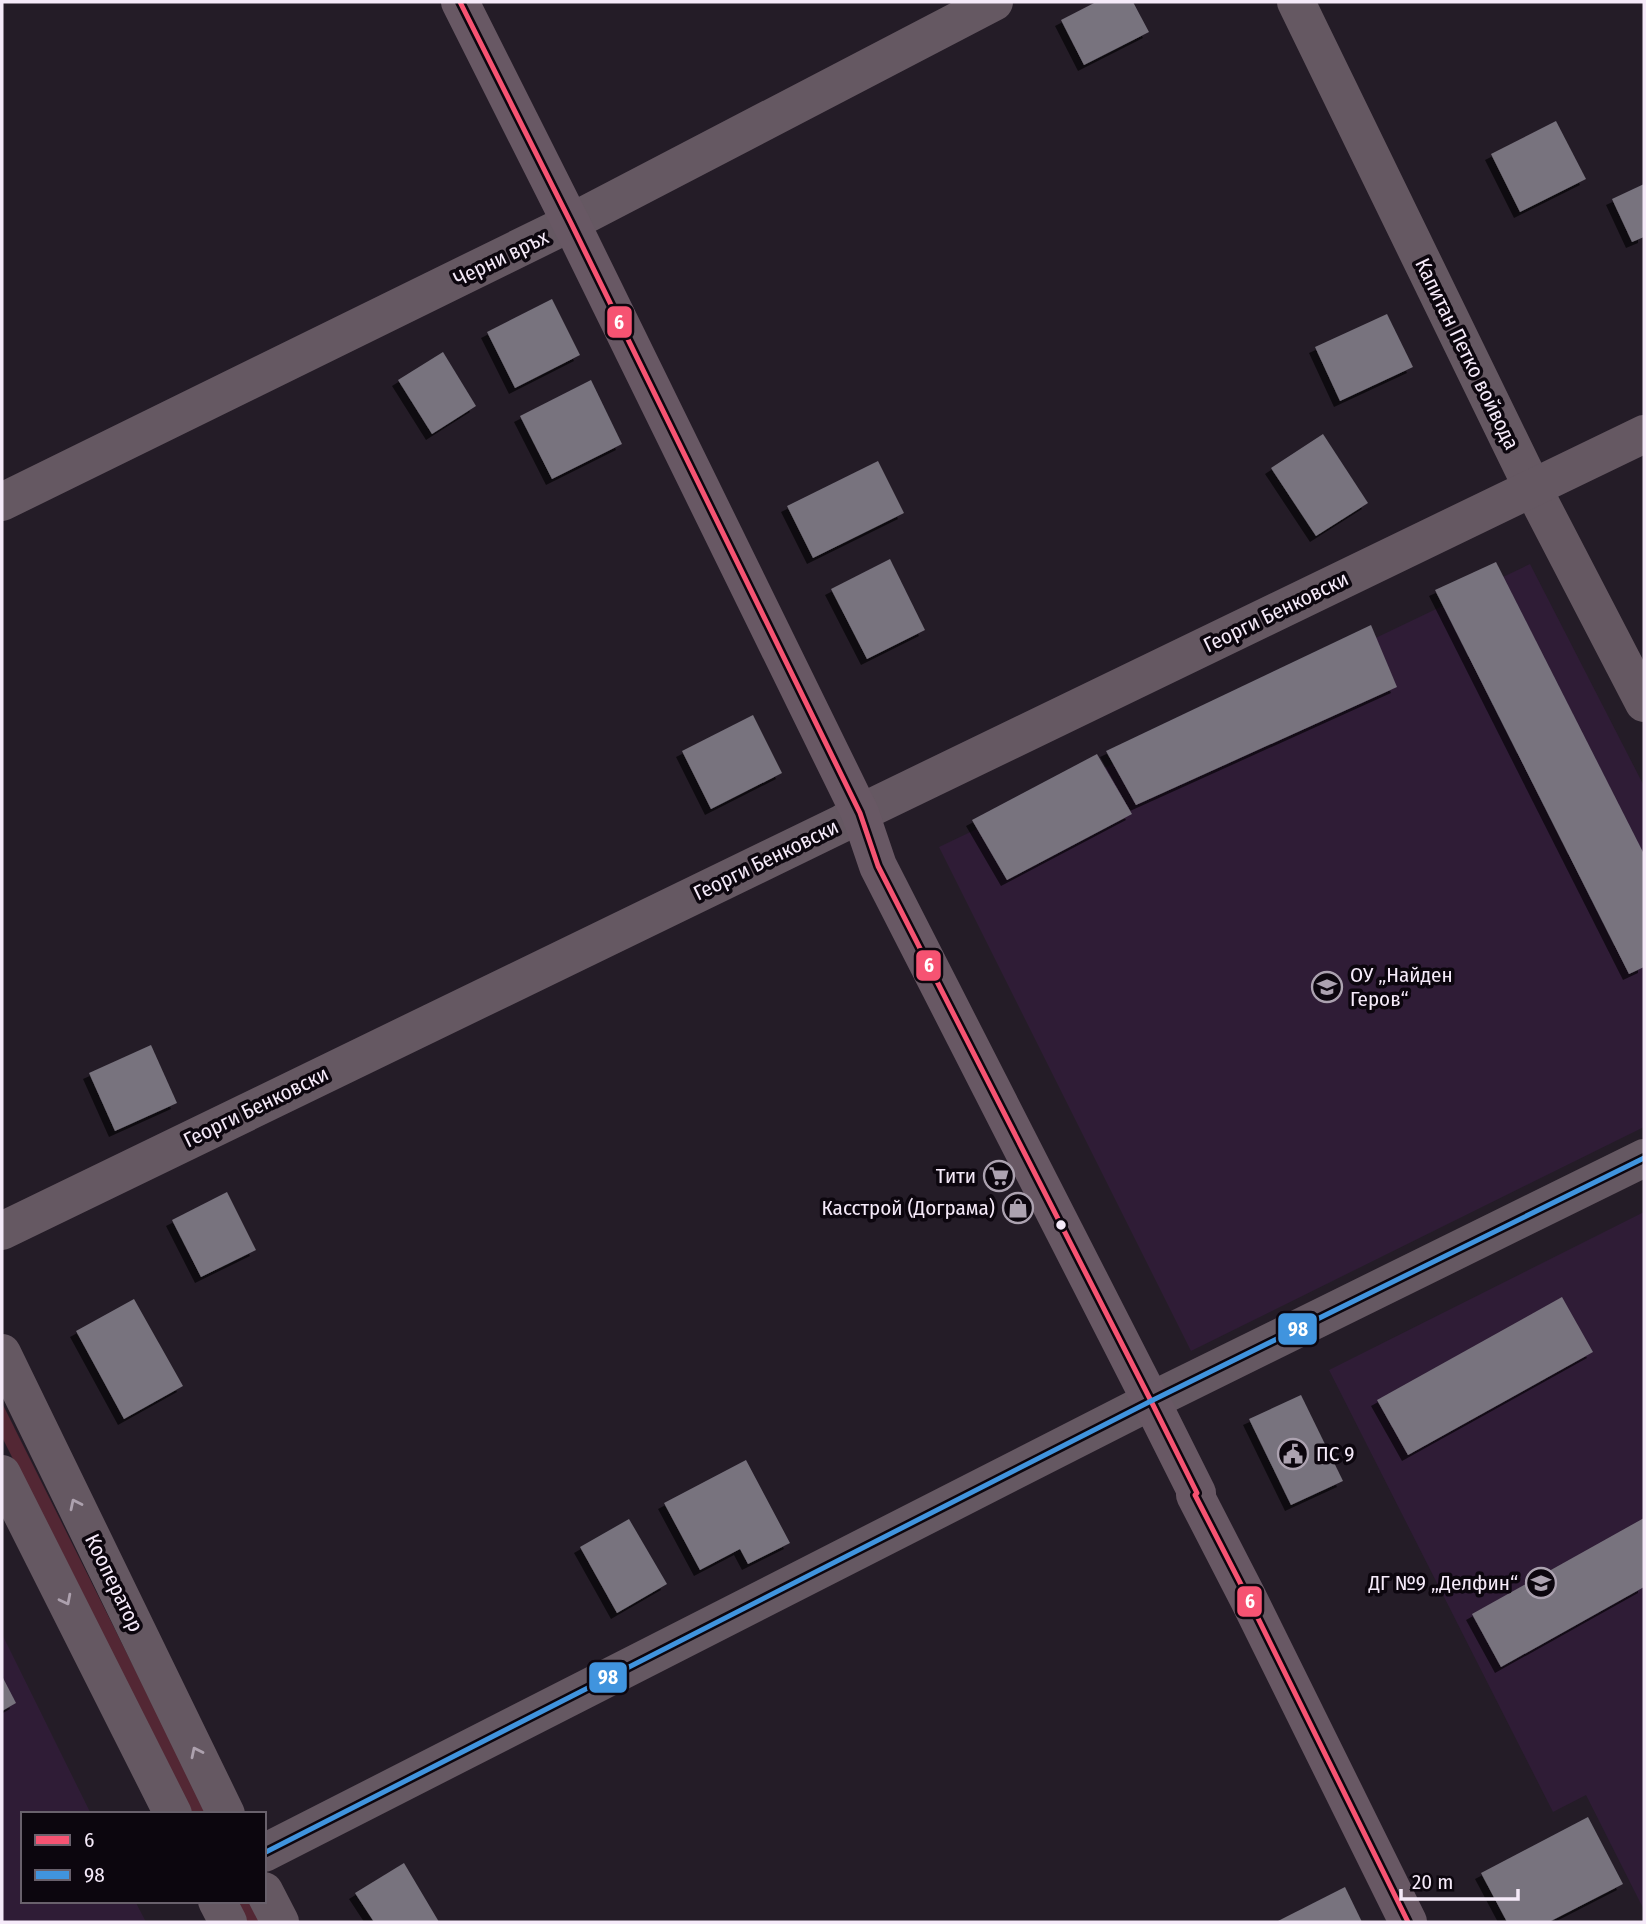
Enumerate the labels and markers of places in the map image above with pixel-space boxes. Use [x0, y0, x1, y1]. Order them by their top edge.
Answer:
place label: ОУ „Найден Геров“ [1350, 962, 1453, 1012]
school or university icon: ОУ „Найден Геров“ [1310, 970, 1344, 1004]
supermarket icon: Тити [982, 1159, 1016, 1193]
place label: Тити [936, 1163, 976, 1189]
shop icon: Касстрой (Дограма) [1001, 1191, 1035, 1225]
place label: Касстрой (Дограма) [822, 1195, 995, 1221]
unlabelled marker [1054, 1218, 1068, 1232]
public building icon: ПС 9 [1276, 1437, 1310, 1471]
place label: ПС 9 [1316, 1441, 1354, 1467]
school or university icon: ДГ №9 „Делфин“ [1524, 1566, 1558, 1600]
place label: ДГ №9 „Делфин“ [1367, 1570, 1518, 1596]

